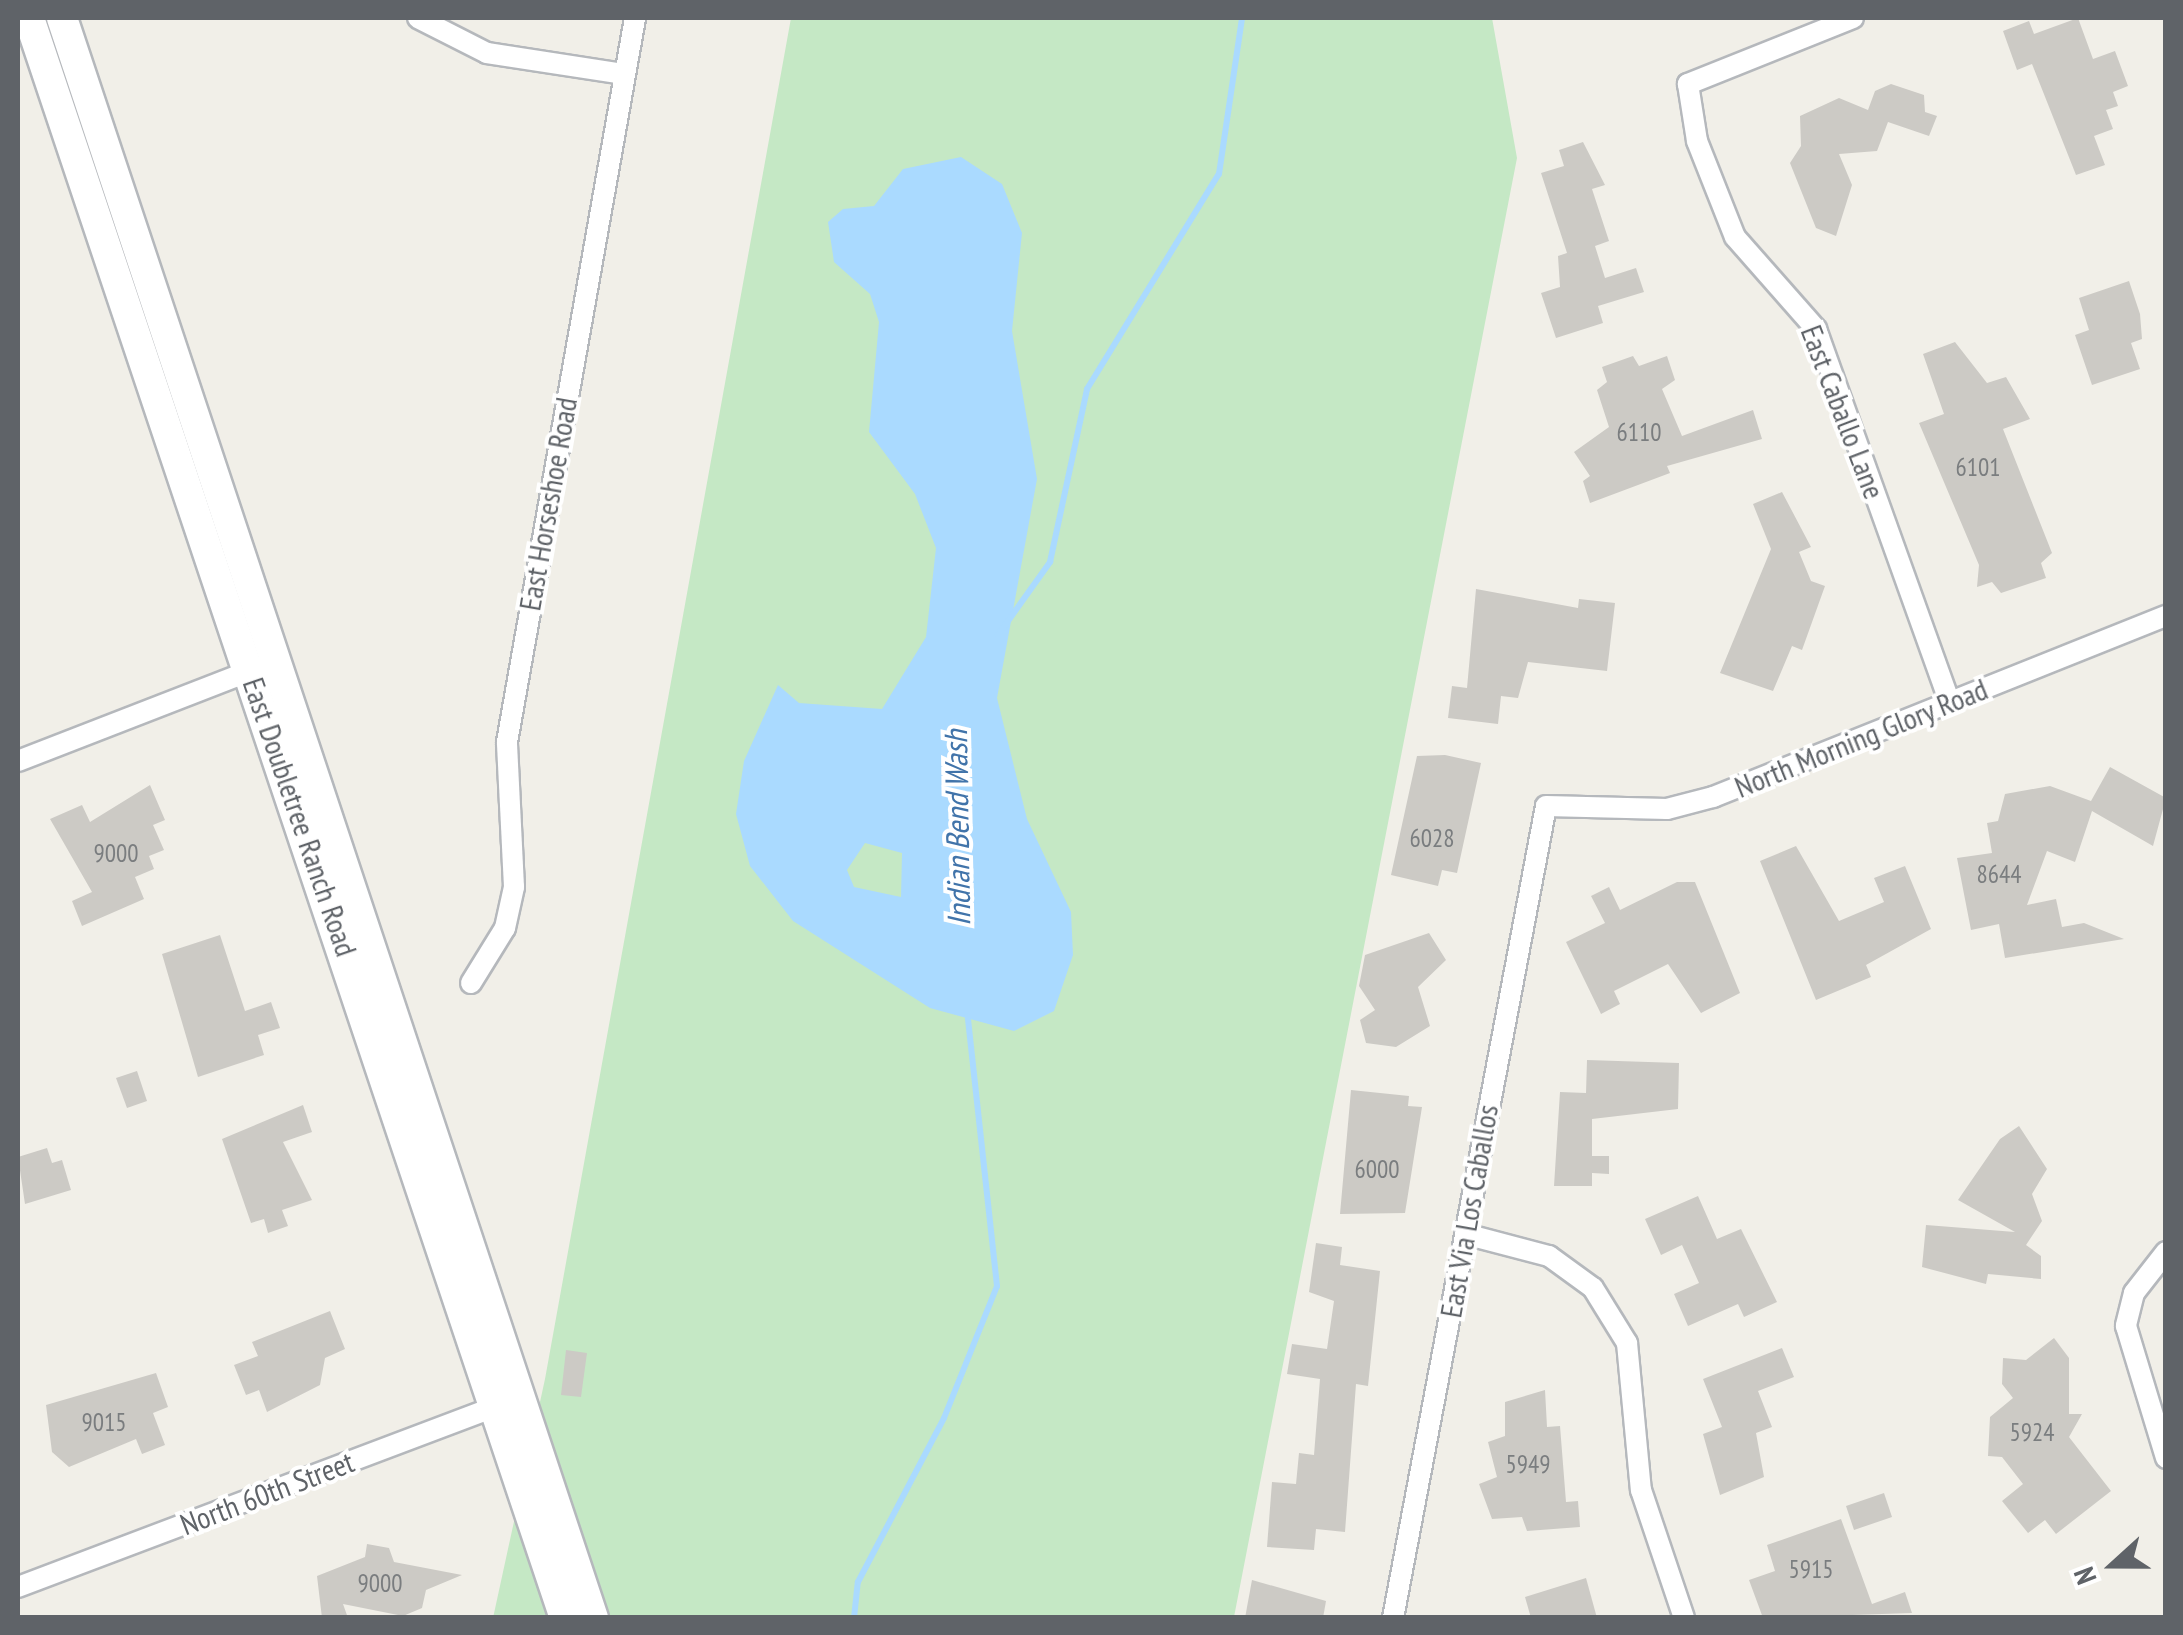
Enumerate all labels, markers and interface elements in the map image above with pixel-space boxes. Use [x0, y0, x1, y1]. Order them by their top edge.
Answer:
street label: East Caballo Lane [1793, 320, 1893, 504]
street label: East Horseshoe Road [512, 395, 584, 613]
house number: 6110 [1617, 417, 1661, 447]
house number: 6101 [1956, 452, 2000, 482]
street label: North Morning Glory Road [1729, 671, 1993, 805]
street label: East Doubletree Ranch Road [235, 673, 365, 961]
water label: Indian Bend Wash [936, 729, 978, 927]
house number: 6028 [1410, 823, 1454, 853]
house number: 9000 [94, 838, 138, 868]
house number: 8644 [1977, 859, 2021, 889]
street label: East Via Los Caballos [1432, 1101, 1506, 1321]
house number: 6000 [1355, 1154, 1399, 1184]
house number: 9015 [82, 1407, 126, 1437]
house number: 5924 [2010, 1417, 2054, 1447]
street label: North 60th Street [175, 1443, 359, 1543]
house number: 5949 [1506, 1449, 1550, 1479]
north arrow [2063, 1515, 2163, 1615]
house number: 5915 [1789, 1554, 1833, 1584]
text: N [2065, 1562, 2105, 1590]
house number: 9000 [358, 1568, 402, 1598]

